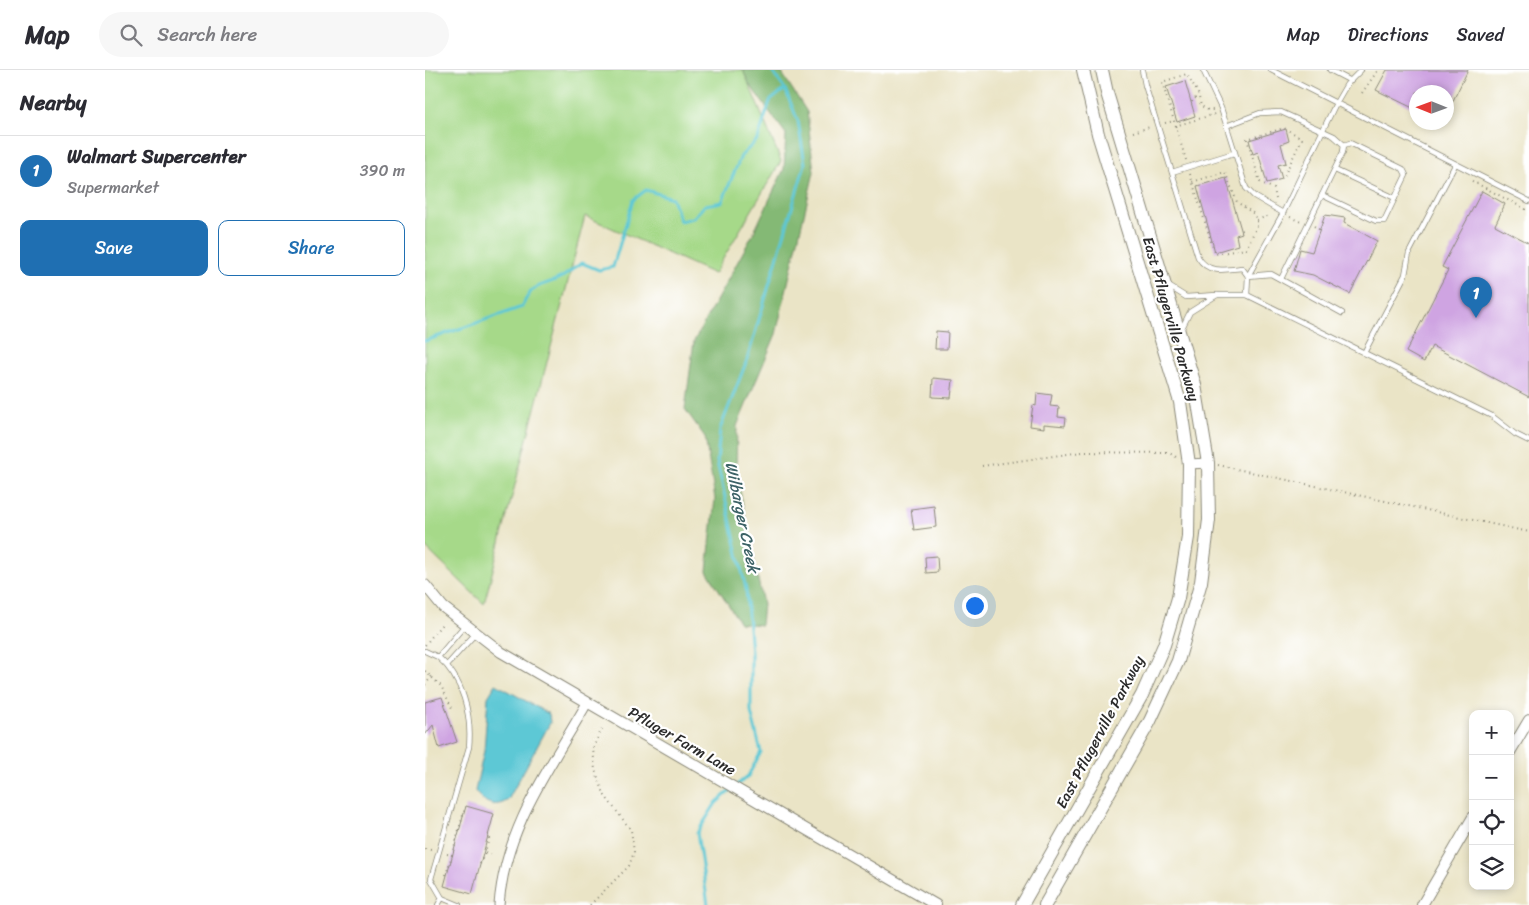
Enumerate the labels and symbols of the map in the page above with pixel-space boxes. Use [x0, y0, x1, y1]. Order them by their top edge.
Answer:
north arrow [1409, 85, 1454, 130]
street label: East Pflugerville Parkway [1135, 234, 1207, 405]
pin: 1 [1460, 277, 1492, 318]
water label: Wilbarger Creek [717, 459, 769, 578]
your location [962, 593, 988, 619]
street label: East Pflugerville Parkway [1049, 651, 1152, 813]
street label: Pfluger Farm Lane [623, 700, 741, 783]

